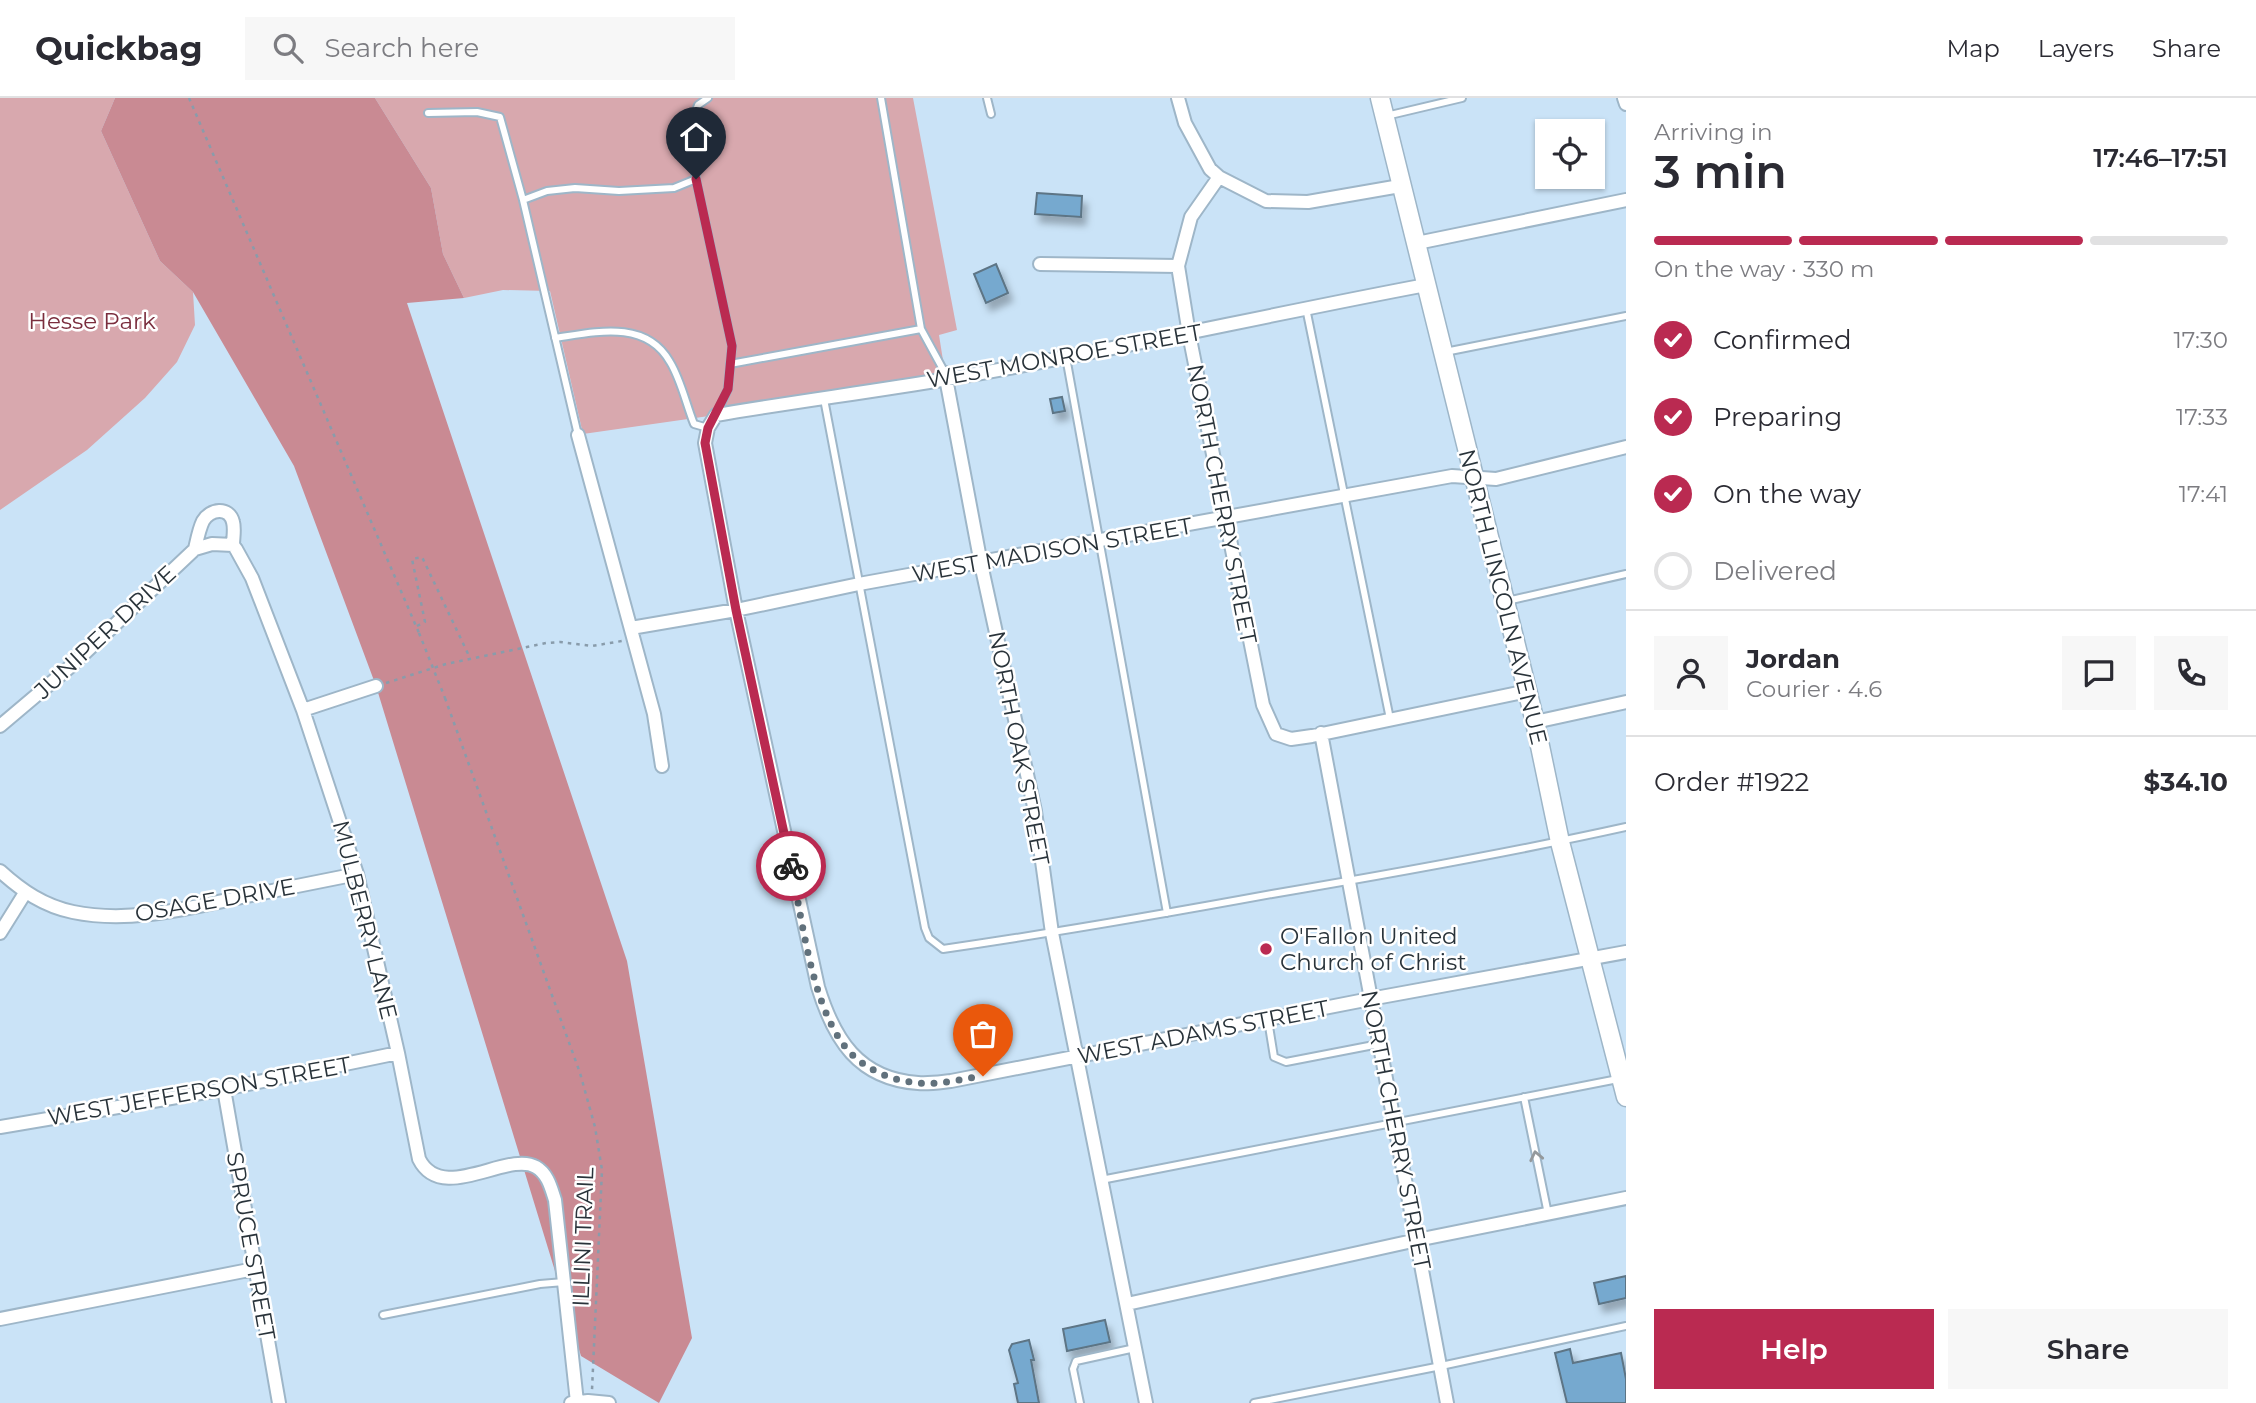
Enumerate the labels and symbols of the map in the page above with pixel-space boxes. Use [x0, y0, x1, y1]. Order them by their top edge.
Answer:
pin [666, 107, 726, 179]
park label: Hesse Park [28, 307, 156, 335]
street label: WEST MONROE STREET [924, 318, 1204, 394]
street label: NORTH CHERRY STREET [1181, 362, 1263, 647]
street label: NORTH LINCOLN AVENUE [1453, 446, 1553, 748]
street label: WEST MADISON STREET [910, 511, 1195, 588]
street label: JUNIPER DRIVE [28, 559, 181, 705]
street label: NORTH OAK STREET [983, 629, 1056, 868]
street label: MULBERRY LANE [327, 818, 403, 1022]
courier [756, 831, 826, 901]
street label: OSAGE DRIVE [133, 872, 297, 928]
place label: O'Fallon United Church of Christ [1280, 922, 1466, 976]
marker: O'Fallon United Church of Christ [1258, 941, 1274, 957]
street label: NORTH CHERRY STREET [1355, 988, 1437, 1273]
street label: WEST ADAMS STREET [1075, 994, 1332, 1070]
pin [953, 1004, 1013, 1076]
street label: WEST JEFFERSON STREET [45, 1050, 354, 1132]
street label: SPRUCE STREET [221, 1150, 281, 1343]
one-way arrow [1530, 1150, 1545, 1162]
street label: ILLINI TRAIL [567, 1166, 599, 1307]

